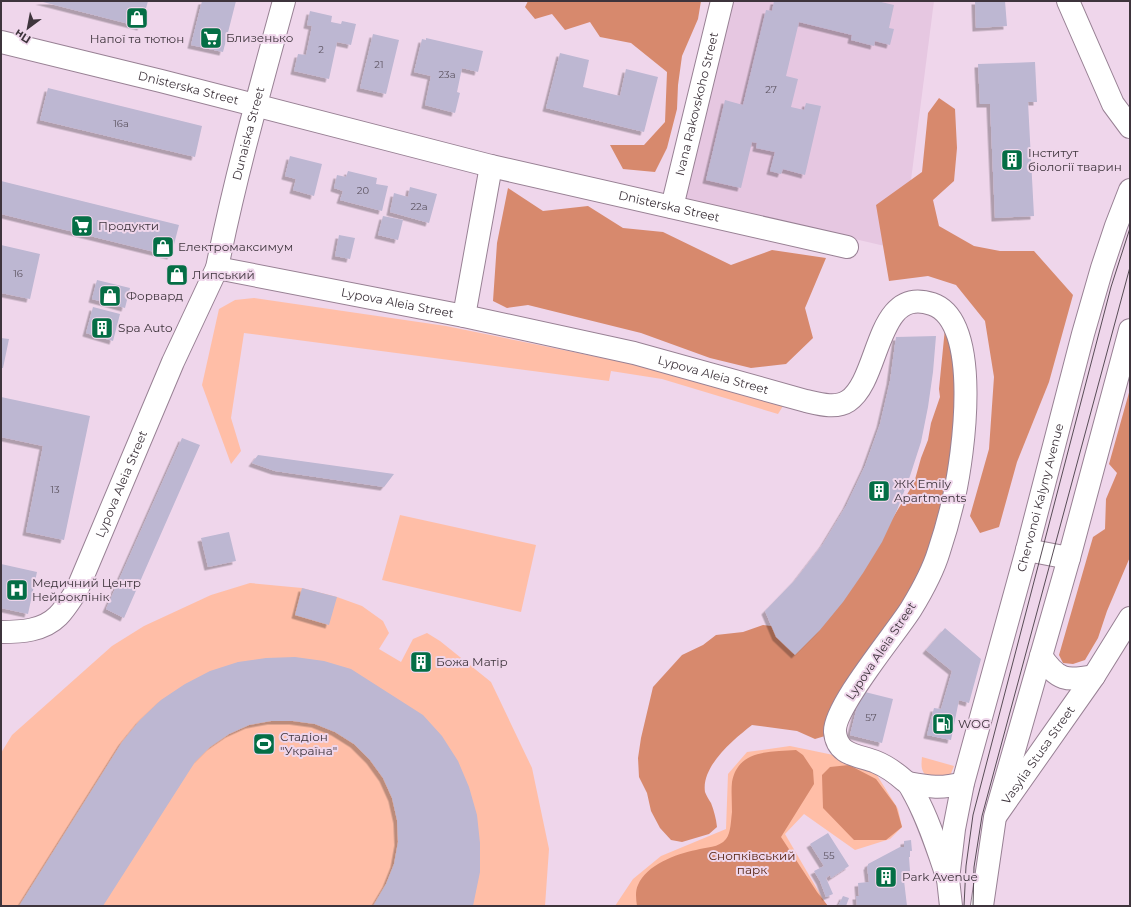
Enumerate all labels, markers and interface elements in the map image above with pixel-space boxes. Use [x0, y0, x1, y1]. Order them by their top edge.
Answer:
shop icon: Напої та тютюн [124, 5, 150, 31]
north arrow [8, 8, 48, 48]
supermarket icon: Близенько [198, 25, 224, 51]
text: Пн [12, 26, 33, 47]
place label: Близенько [226, 30, 294, 45]
street label: Ivana Rakovskoho Street [672, 30, 721, 177]
place label: Напої та тютюн [90, 31, 184, 46]
house number: 2 [318, 43, 324, 56]
house number: 21 [374, 58, 384, 71]
street label: Dnisterska Street [137, 68, 241, 108]
house number: 23а [438, 68, 456, 81]
house number: 27 [765, 83, 777, 96]
street label: Dunaiska Street [229, 85, 267, 182]
house number: 16а [113, 117, 129, 130]
place label: Інститут біології тварин [1028, 145, 1122, 174]
building icon: Інститут біології тварин [999, 147, 1025, 173]
house number: 20 [357, 184, 370, 197]
street label: Dnisterska Street [617, 187, 721, 225]
house number: 22а [410, 200, 428, 213]
supermarket icon: Продукти [69, 213, 95, 239]
place label: Продукти [98, 218, 159, 233]
shop icon: Електромаксимум [150, 234, 176, 260]
place label: Електромаксимум [178, 239, 293, 254]
shop icon: Липський [164, 262, 190, 288]
house number: 16 [13, 267, 23, 280]
place label: Липський [192, 267, 255, 282]
shop icon: Форвард [97, 283, 123, 309]
street label: Lypova Aleia Street [340, 284, 455, 321]
place label: Форвард [126, 288, 183, 303]
building icon: Spa Auto [89, 315, 115, 341]
place label: Spa Auto [118, 320, 172, 335]
street label: Lypova Aleia Street [656, 352, 771, 397]
street label: Chervonoi Kalyny Avenue [1013, 422, 1067, 574]
street label: Lypova Aleia Street [92, 428, 150, 540]
place label: ЖК Emily Apartments [894, 476, 967, 505]
building icon: ЖК Emily Apartments [866, 478, 892, 504]
house number: 13 [50, 483, 60, 496]
place label: Медичний Центр Нейроклінік [32, 575, 141, 604]
hospital icon: Медичний Центр Нейроклінік [4, 577, 30, 603]
street label: Lypova Aleia Street [842, 599, 919, 702]
building icon: Божа Матір [408, 649, 434, 675]
place label: Божа Матір [436, 654, 508, 669]
street label: Vasylia Stusa Street [998, 703, 1078, 807]
house number: 57 [865, 711, 877, 724]
fuel station icon: WOG [930, 711, 956, 737]
place label: WOG [958, 716, 990, 731]
place label: Стадіон "Україна" [280, 729, 337, 758]
sports icon: Стадіон "Україна" [251, 731, 277, 757]
park label: Снопківський парк [709, 848, 795, 877]
house number: 55 [823, 849, 835, 862]
building icon: Park Avenue [873, 864, 899, 890]
place label: Park Avenue [902, 869, 978, 884]

